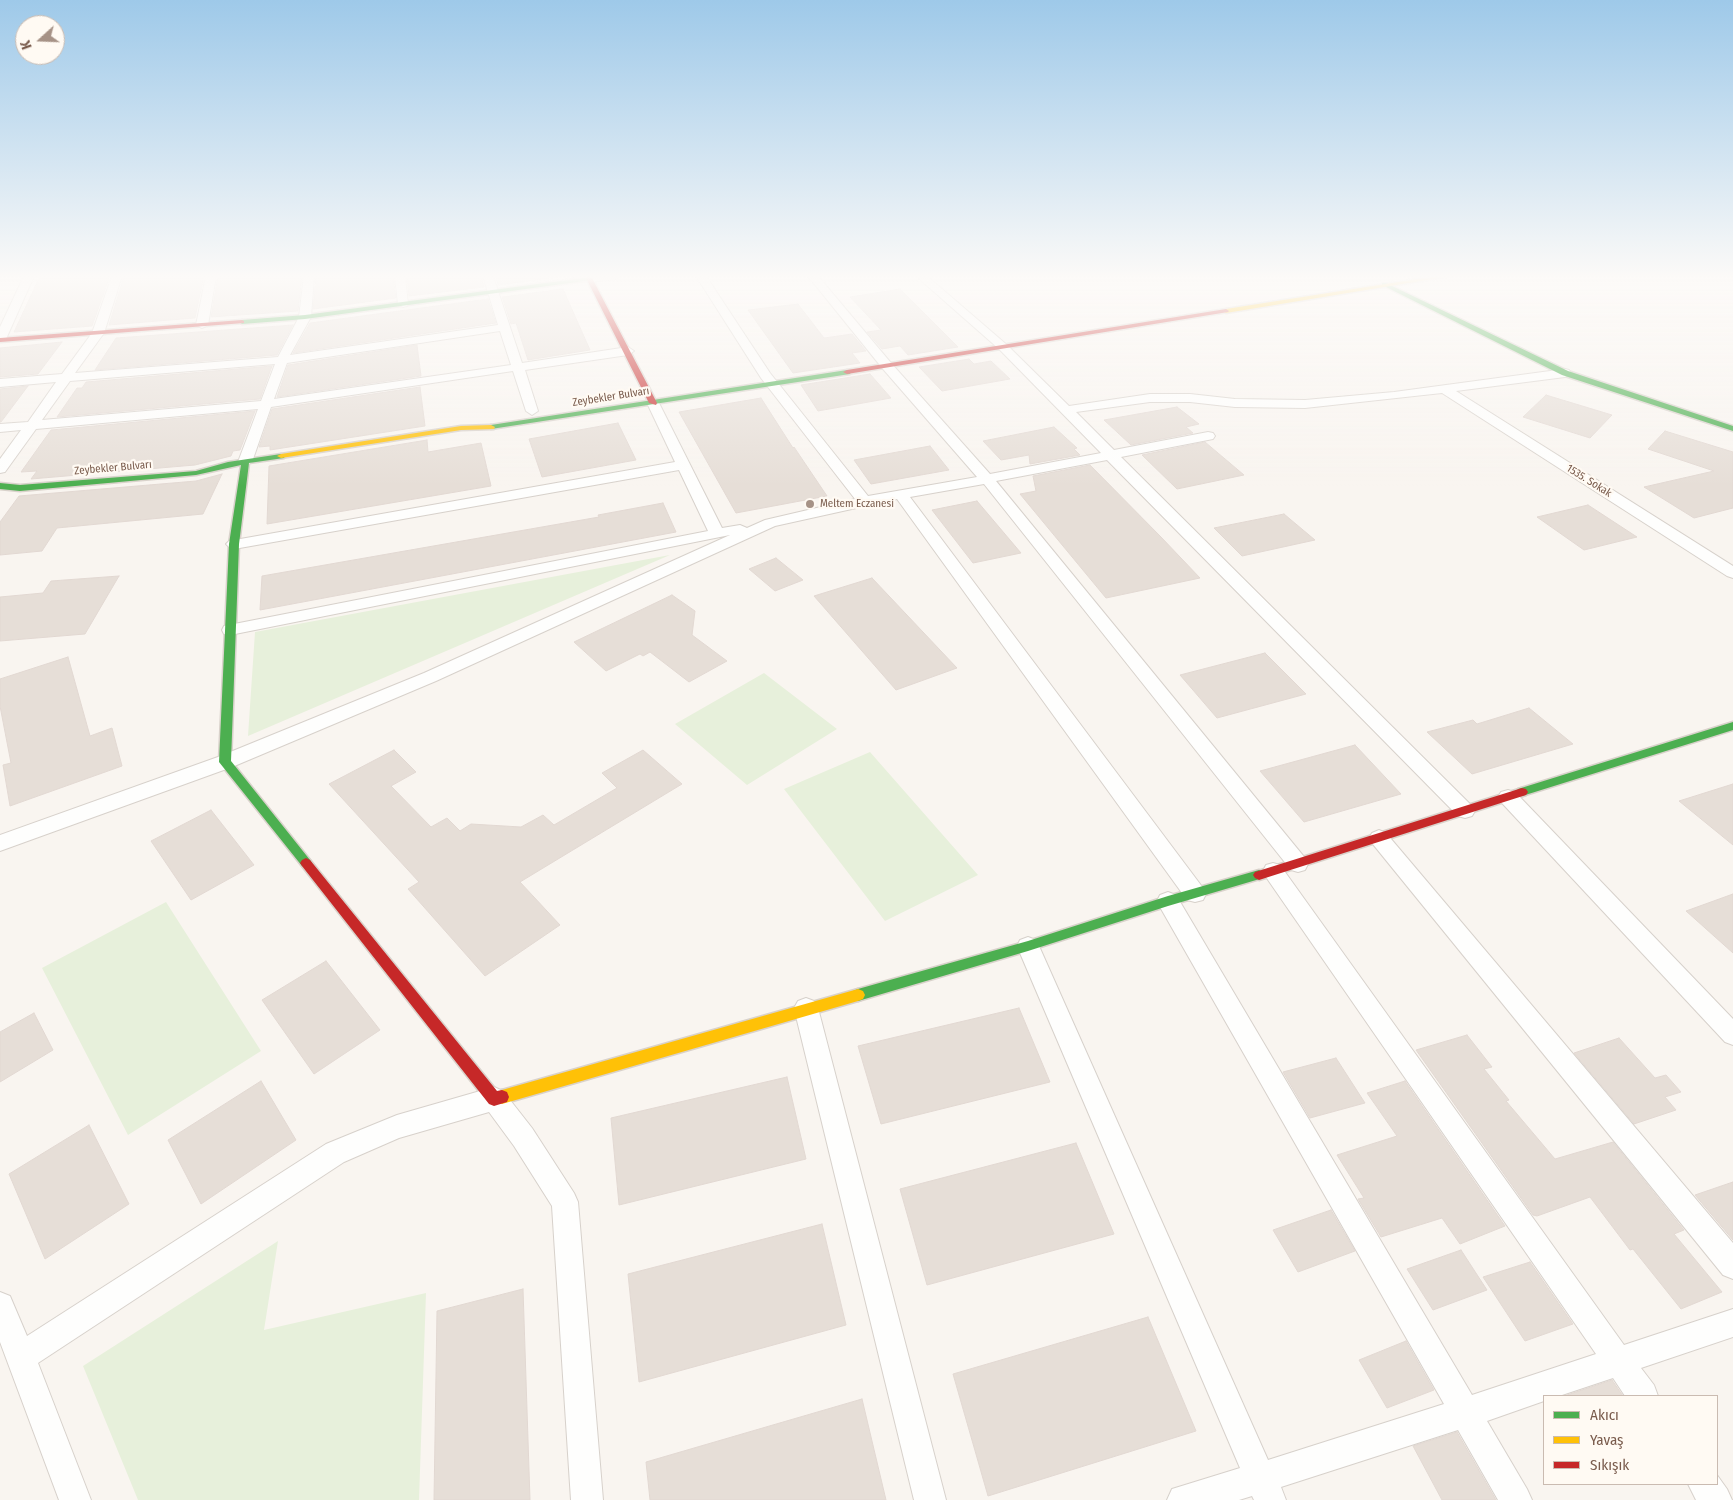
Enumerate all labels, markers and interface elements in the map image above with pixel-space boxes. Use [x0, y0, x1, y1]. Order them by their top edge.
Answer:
north arrow [15, 15, 65, 65]
text: K [17, 38, 36, 52]
street label: Zeybekler Bulvarı [572, 384, 650, 410]
street label: Zeybekler Bulvarı [74, 458, 152, 478]
street label: 1535. Sokak [1564, 462, 1614, 500]
place label: Meltem Eczanesi [820, 497, 894, 511]
marker: Meltem Eczanesi [804, 498, 816, 510]
legend [1543, 1395, 1718, 1485]
text: Akıcı [1590, 1406, 1619, 1424]
text: Yavaş [1590, 1431, 1624, 1449]
text: Sıkışık [1590, 1456, 1629, 1474]

